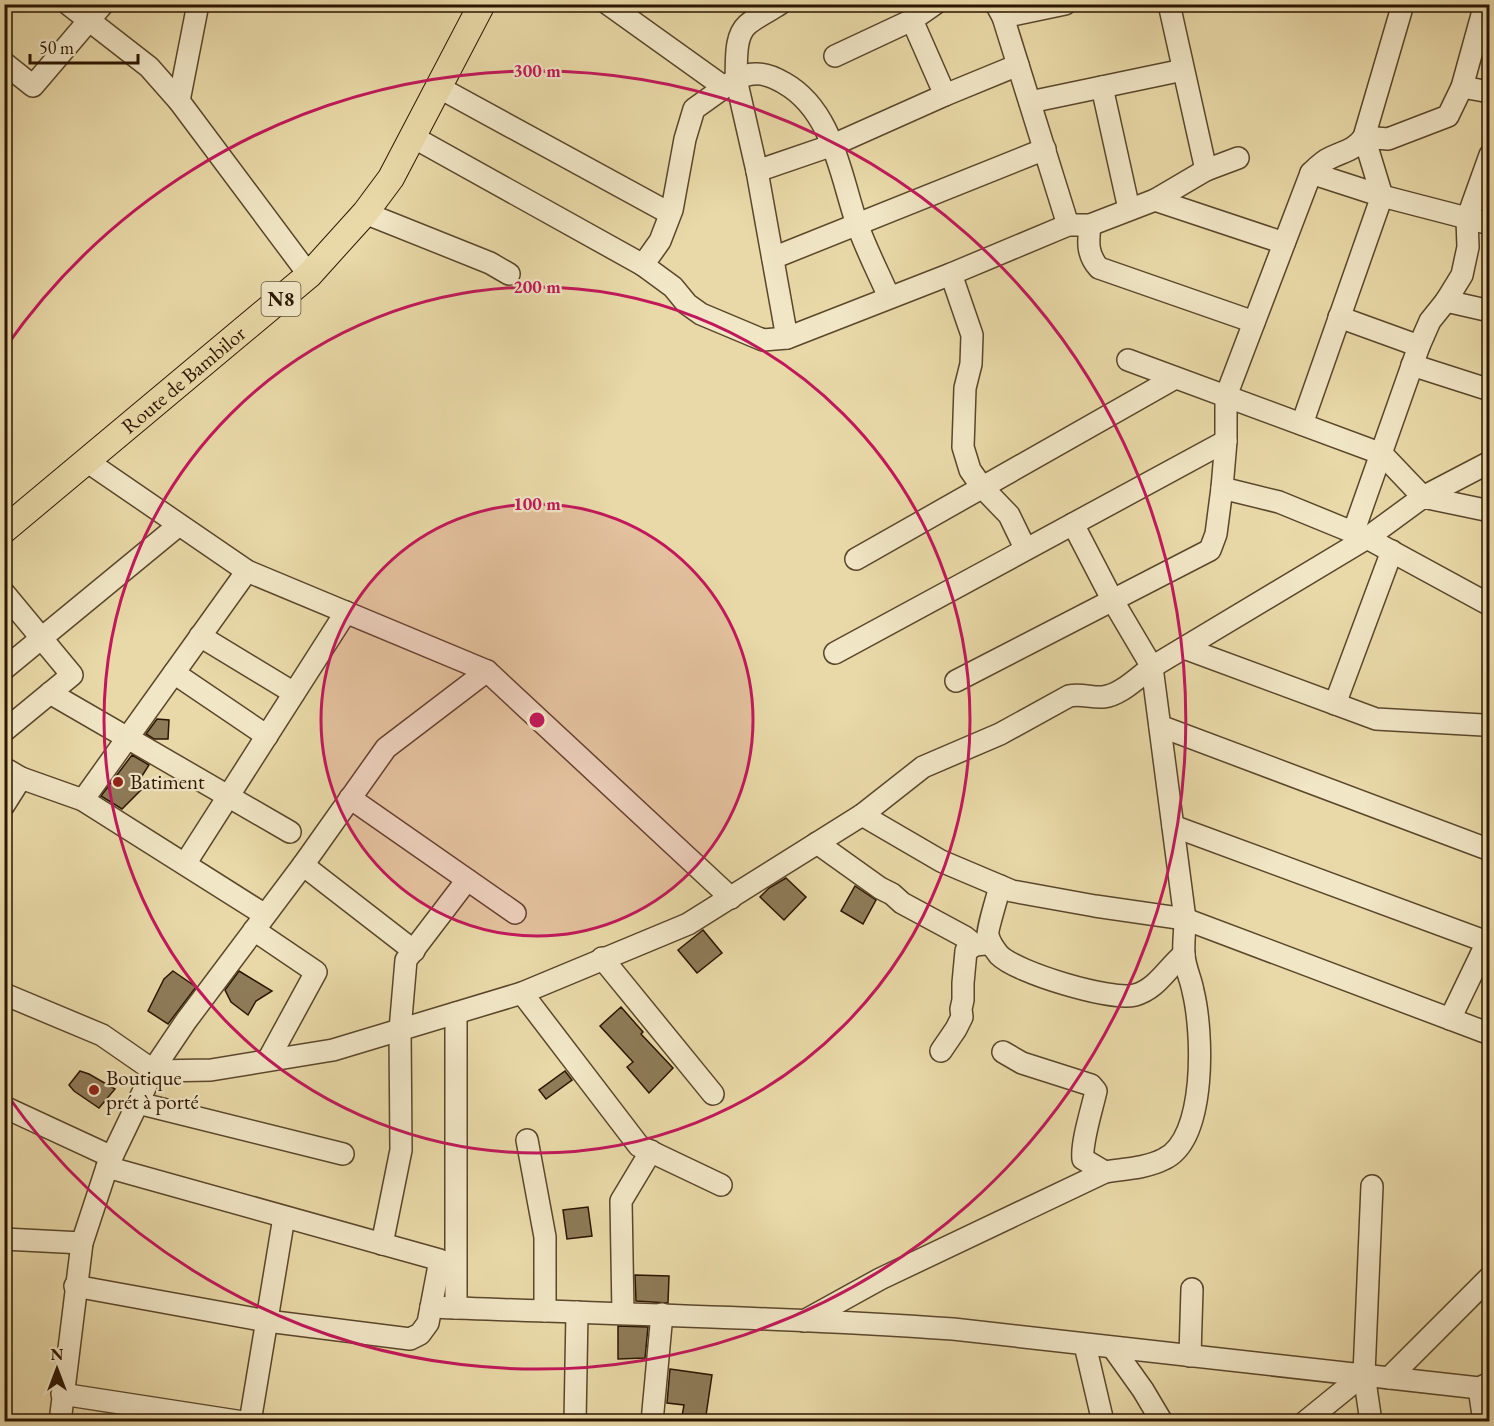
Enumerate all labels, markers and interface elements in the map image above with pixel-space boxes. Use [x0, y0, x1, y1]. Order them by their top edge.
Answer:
scale bar [30, 27, 138, 65]
text: 50 m [39, 36, 74, 59]
text: 300 m [513, 59, 561, 82]
text: 200 m [513, 275, 561, 298]
road number: N8 [262, 282, 300, 316]
street label: Route de Bambilor [115, 320, 251, 439]
text: 100 m [513, 492, 561, 515]
centre of rings [527, 710, 547, 730]
place label: Batiment [130, 768, 205, 795]
marker: Batiment [111, 775, 125, 789]
place label: Boutique prét à porté [106, 1064, 199, 1115]
marker: Boutique prét à porté [87, 1083, 101, 1097]
north arrow [27, 1339, 87, 1399]
text: N [51, 1344, 64, 1365]

